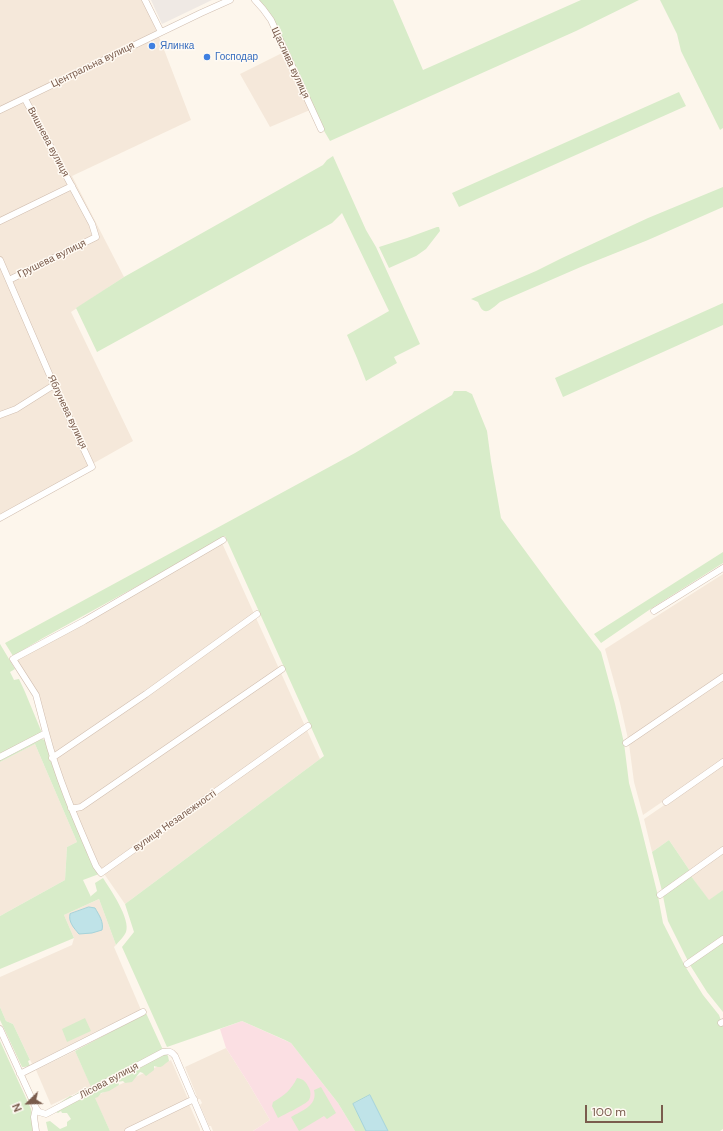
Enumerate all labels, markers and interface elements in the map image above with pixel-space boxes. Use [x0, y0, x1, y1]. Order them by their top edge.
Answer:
street label: Щаслива вулиця [268, 25, 312, 101]
street label: Центральна вулиця [49, 40, 137, 90]
place label: Ялинка [160, 40, 194, 52]
marker: Ялинка [147, 41, 157, 51]
place label: Господар [215, 51, 258, 63]
marker: Господар [202, 52, 212, 62]
street label: Вишнева вулиця [25, 105, 71, 179]
street label: Грушева вулиця [16, 237, 88, 281]
street label: Яблунева вулиця [45, 373, 89, 451]
street label: вулиця Незалежності [131, 788, 219, 854]
street label: Лісова вулиця [77, 1060, 141, 1102]
north arrow [8, 1083, 48, 1123]
scale bar [587, 1097, 665, 1123]
text: N [9, 1101, 25, 1114]
text: 100 m [592, 1104, 626, 1120]

